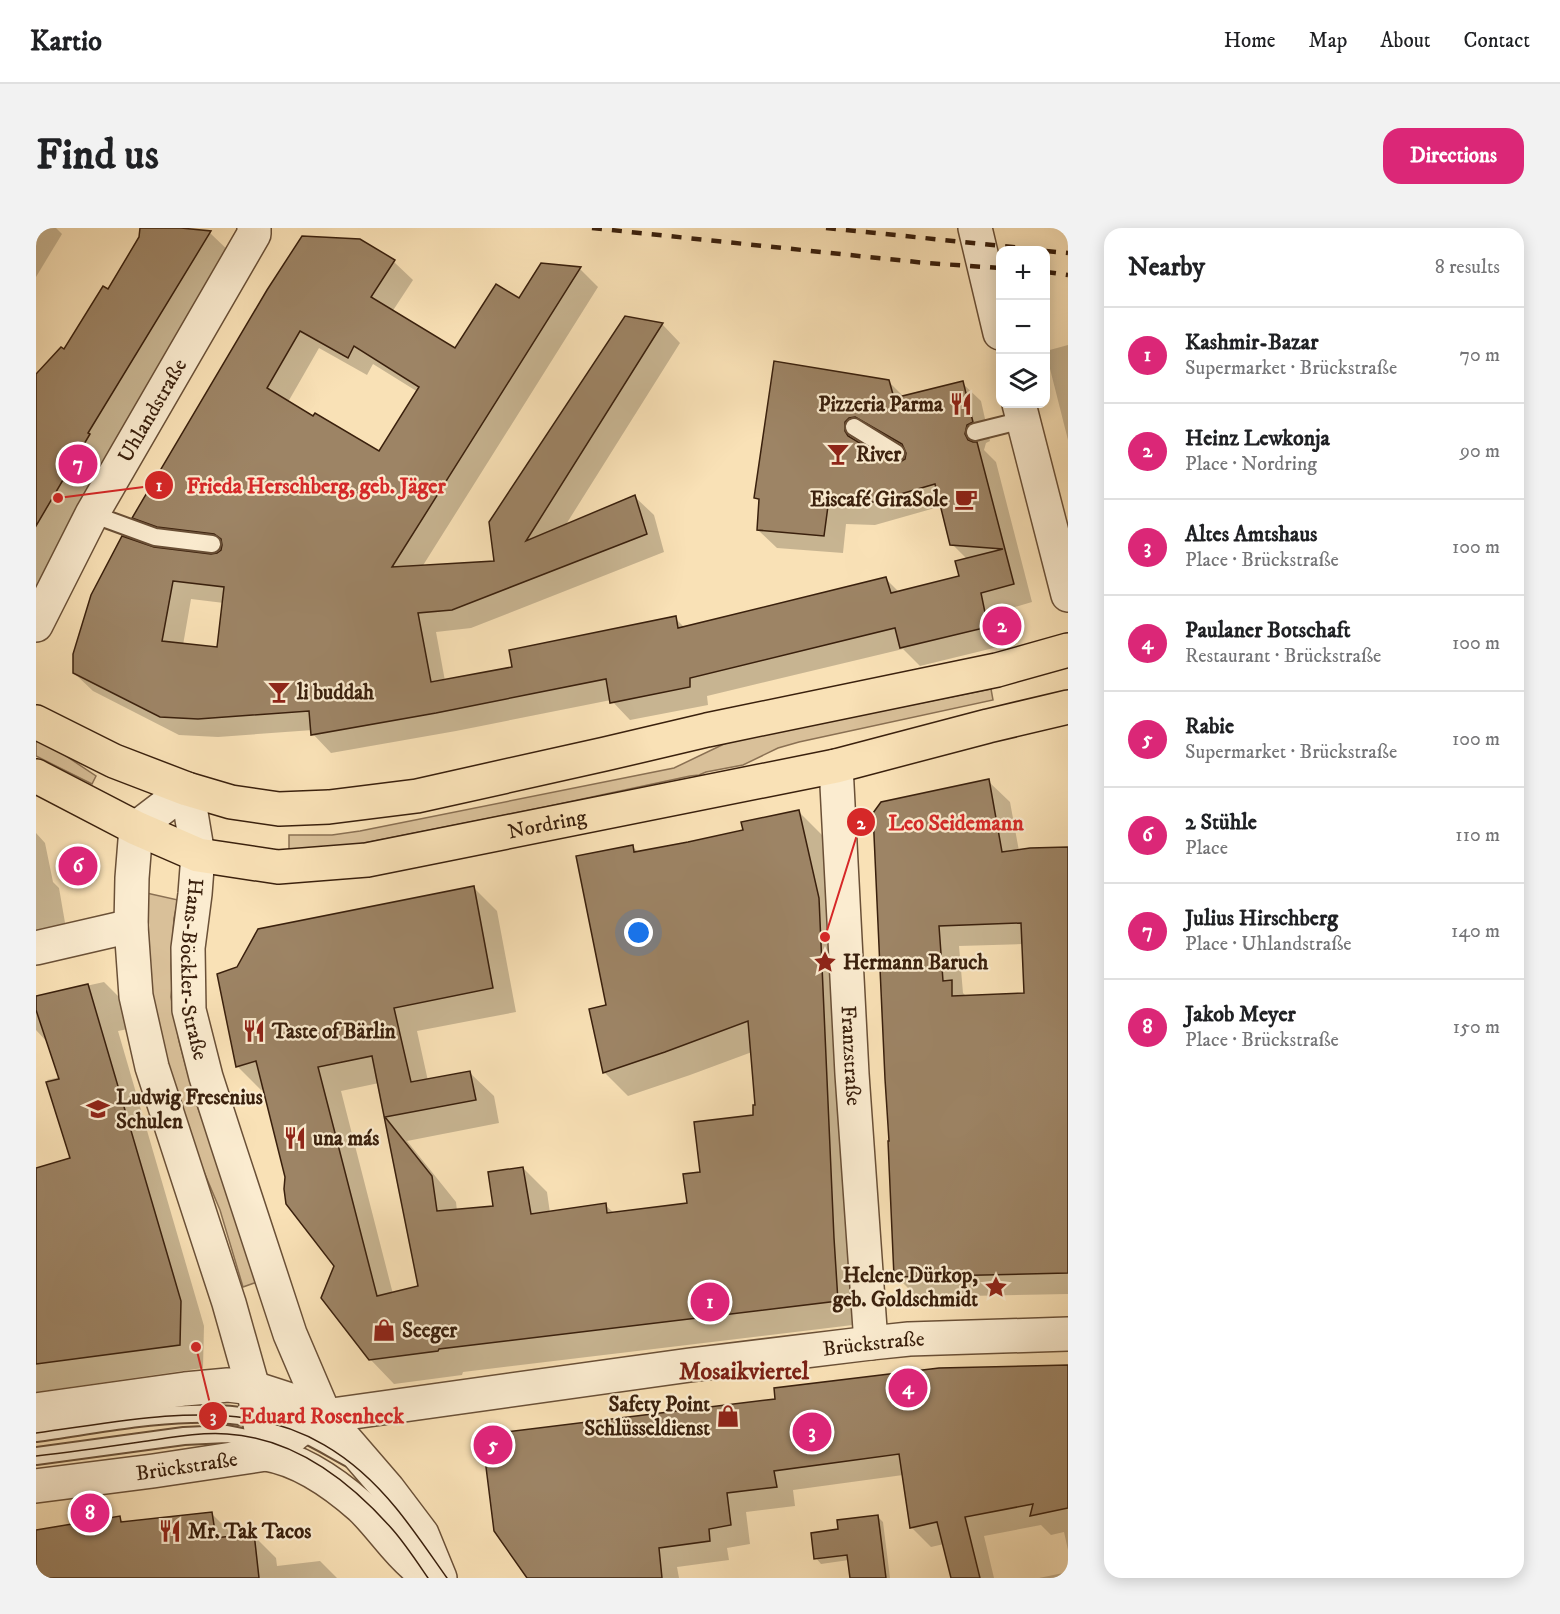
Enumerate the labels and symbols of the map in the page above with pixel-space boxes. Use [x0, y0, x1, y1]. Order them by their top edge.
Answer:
street label: Uhlandstraße [113, 354, 193, 468]
restaurant icon: Pizzeria Parma [948, 391, 974, 417]
place label: Pizzeria Parma [818, 392, 944, 418]
bar icon: River [825, 441, 851, 467]
pin: 7 [58, 442, 98, 486]
place label: River [856, 442, 902, 468]
callout: Frieda Herschberg, geb. Jäger [144, 465, 457, 505]
text: Frieda Herschberg, geb. Jäger [186, 473, 446, 500]
text: 1 [156, 475, 163, 497]
cafe icon: Eiscafé GiraSole [953, 486, 979, 512]
place label: Eiscafé GiraSole [810, 487, 948, 513]
pin: 2 [982, 604, 1022, 648]
bar icon: li buddah [266, 679, 292, 705]
place label: li buddah [296, 680, 375, 706]
callout: Leo Seidemann [846, 802, 1036, 842]
street label: Nordring [505, 804, 589, 845]
text: Leo Seidemann [888, 810, 1024, 837]
text: 2 [857, 813, 867, 835]
pin: 6 [58, 844, 98, 888]
street label: Hans-Böckler-Straße [174, 877, 213, 1063]
your location [624, 918, 653, 947]
place icon: Hermann Baruch [812, 949, 838, 975]
place label: Hermann Baruch [843, 950, 989, 976]
street label: Franzstraße [834, 1005, 866, 1107]
restaurant icon: Taste of Bärlin [241, 1018, 267, 1044]
place label: Taste of Bärlin [271, 1019, 397, 1045]
place label: Ludwig Fresenius Schulen [116, 1085, 263, 1135]
school or university icon: Ludwig Fresenius Schulen [85, 1096, 111, 1122]
restaurant icon: una más [282, 1125, 308, 1151]
place label: una más [313, 1126, 379, 1152]
place label: Helene Dürkop, geb. Goldschmidt [832, 1263, 978, 1313]
place icon: Helene Dürkop, geb. Goldschmidt [983, 1274, 1009, 1300]
pin: 1 [690, 1280, 730, 1324]
shop icon: Seeger [371, 1317, 397, 1343]
place label: Seeger [402, 1318, 458, 1344]
street label: Brückstraße [821, 1327, 925, 1363]
district label: Mosaikviertel [679, 1357, 810, 1387]
pin: 4 [888, 1366, 928, 1410]
place label: Safety Point Schlüsseldienst [584, 1392, 710, 1442]
callout: Eduard Rosenheck [198, 1396, 416, 1436]
text: Eduard Rosenheck [240, 1403, 405, 1430]
shop icon: Safety Point Schlüsseldienst [715, 1403, 741, 1429]
text: 3 [210, 1406, 217, 1428]
pin: 3 [792, 1410, 832, 1454]
pin: 5 [474, 1422, 512, 1468]
street label: Brückstraße [134, 1446, 240, 1487]
pin: 8 [70, 1490, 110, 1536]
restaurant icon: Mr. Tak Tacos [157, 1518, 183, 1544]
place label: Mr. Tak Tacos [188, 1519, 311, 1545]

